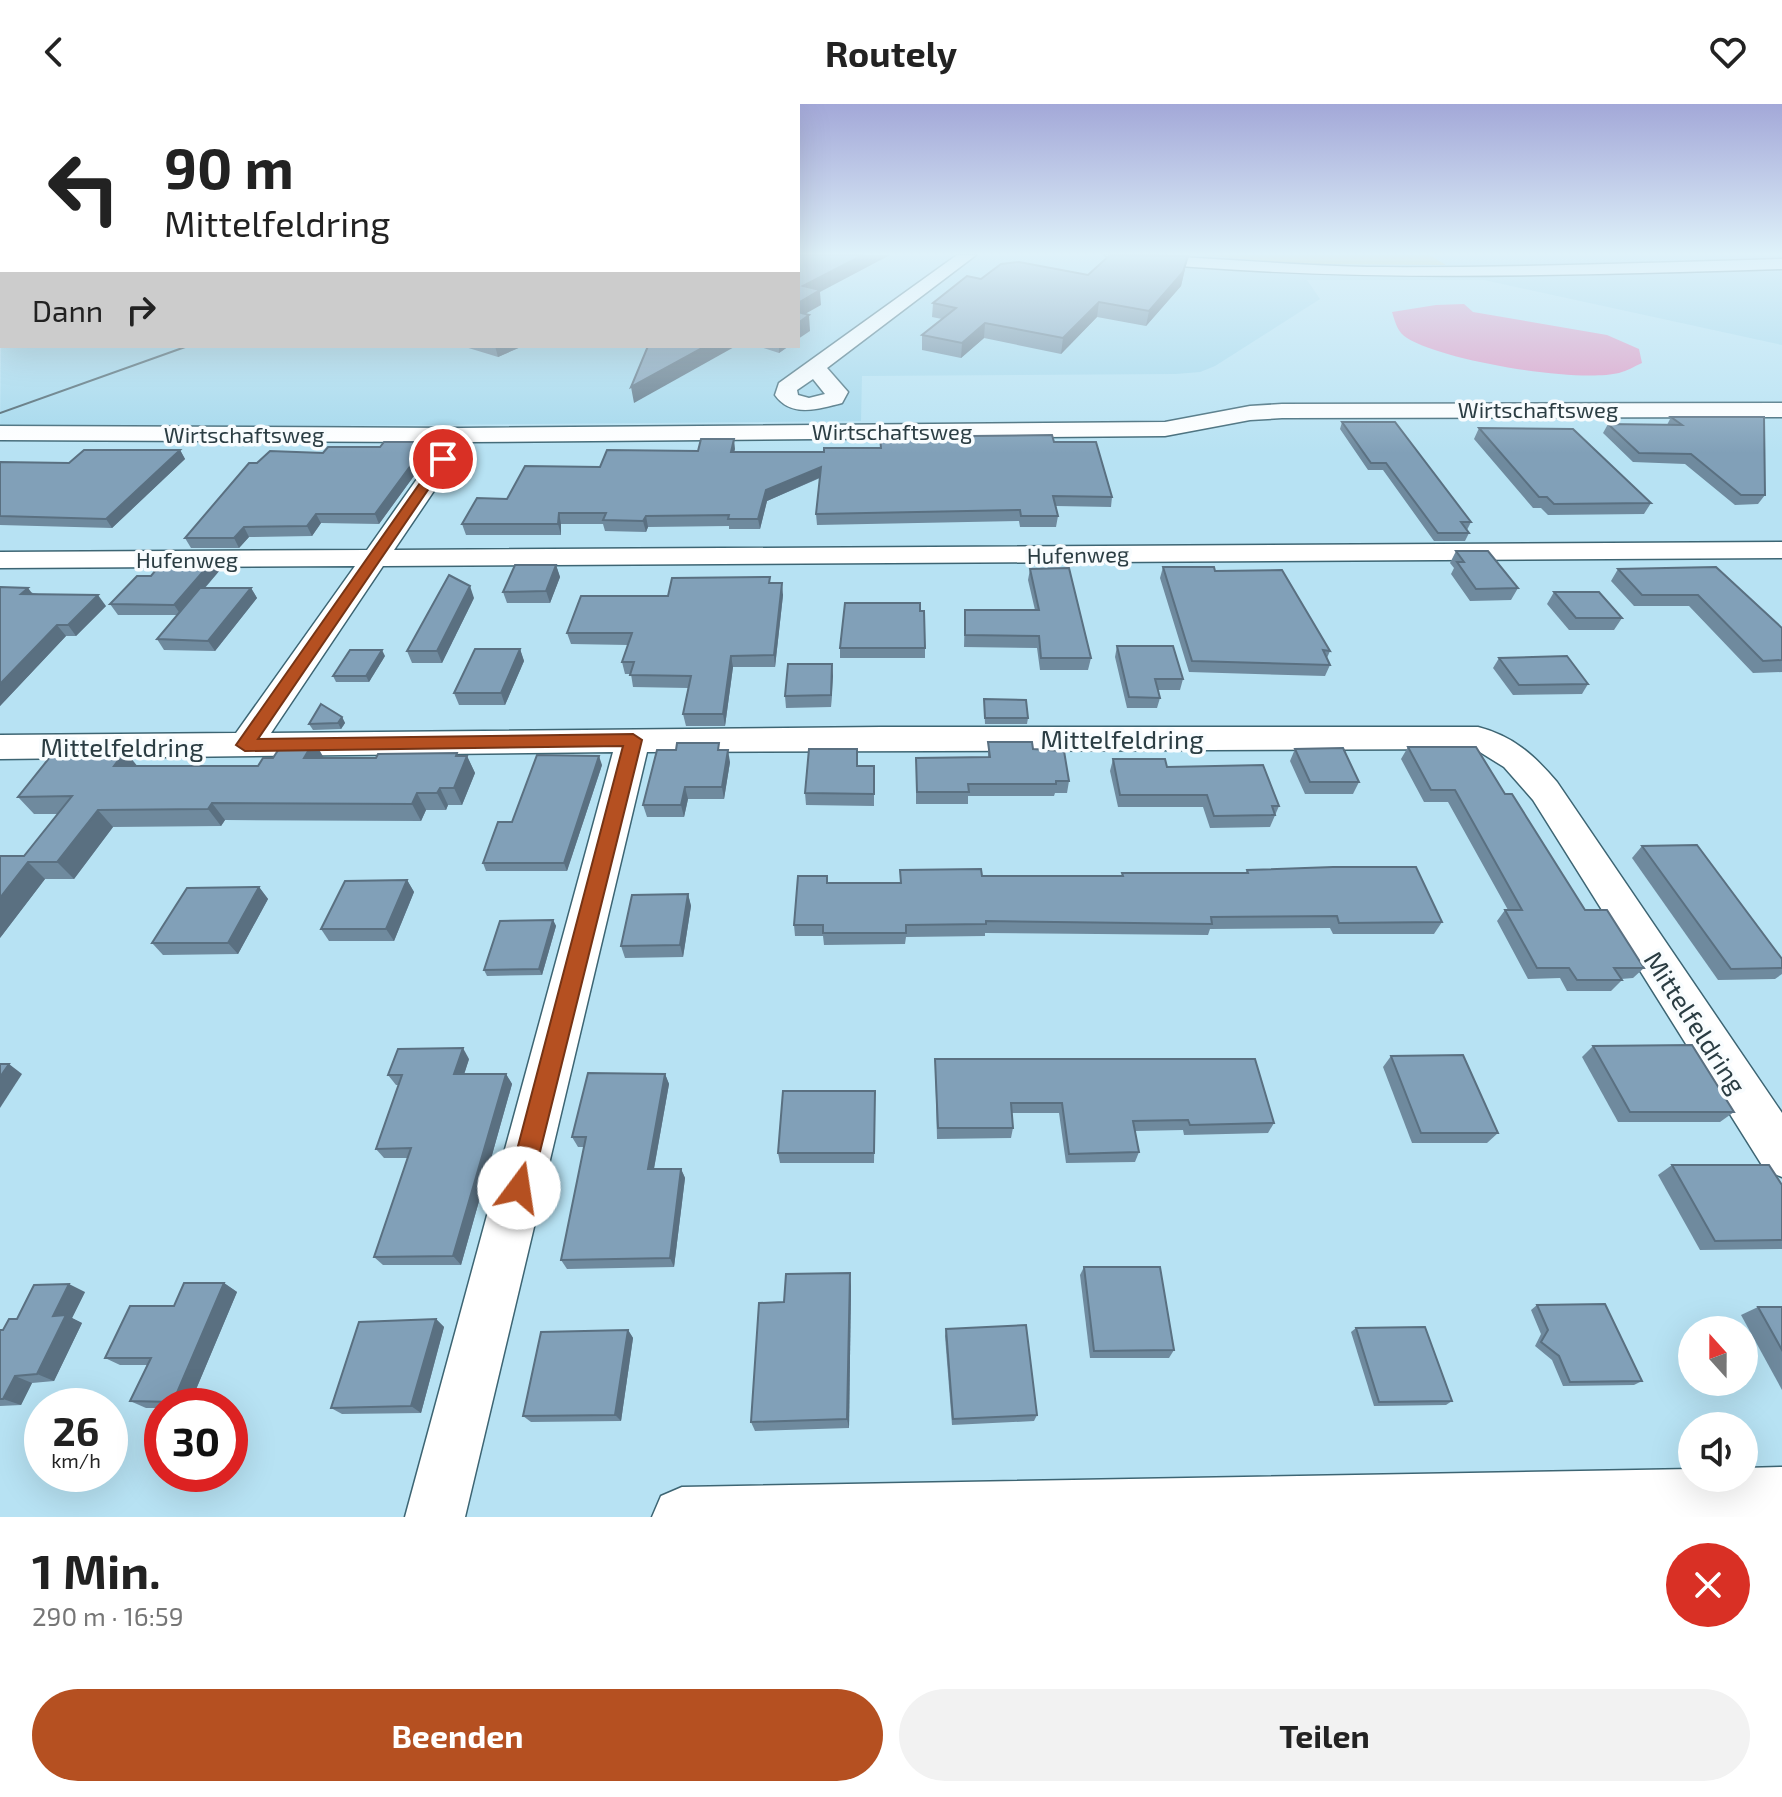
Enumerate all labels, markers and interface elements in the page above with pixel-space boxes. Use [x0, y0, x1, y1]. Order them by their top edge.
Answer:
icon: back [32, 30, 76, 74]
icon: heart [1706, 30, 1750, 74]
text: Routely [825, 31, 957, 74]
text: 90 m [164, 133, 294, 200]
icon: left [32, 136, 136, 240]
text: Mittelfeldring [164, 201, 390, 244]
icon: right [119, 288, 163, 332]
text: Dann [32, 292, 103, 328]
street label: Wirtschaftsweg [1458, 396, 1618, 422]
street label: Wirtschaftsweg [812, 418, 972, 444]
street label: Wirtschaftsweg [164, 421, 324, 447]
pin [409, 425, 477, 493]
icon: arrive [421, 437, 465, 481]
street label: Hufenweg [1027, 540, 1129, 568]
street label: Hufenweg [136, 546, 238, 572]
street label: Mittelfeldring [1040, 723, 1204, 754]
street label: Mittelfeldring [40, 731, 204, 762]
street label: Mittelfeldring [1639, 945, 1753, 1099]
position arrow [477, 1146, 561, 1230]
north arrow [1678, 1316, 1758, 1396]
map controls [1678, 1316, 1758, 1492]
speed limit sign: 30 [144, 1388, 248, 1492]
text: 26 [53, 1406, 99, 1454]
button: sound [1678, 1412, 1758, 1492]
text: km/h [51, 1448, 101, 1472]
text: 1 Min. [32, 1541, 161, 1599]
button: close [1666, 1543, 1750, 1627]
text: 290 m · 16:59 [32, 1600, 184, 1631]
button: Beenden [32, 1689, 883, 1781]
button: Teilen [899, 1689, 1750, 1781]

